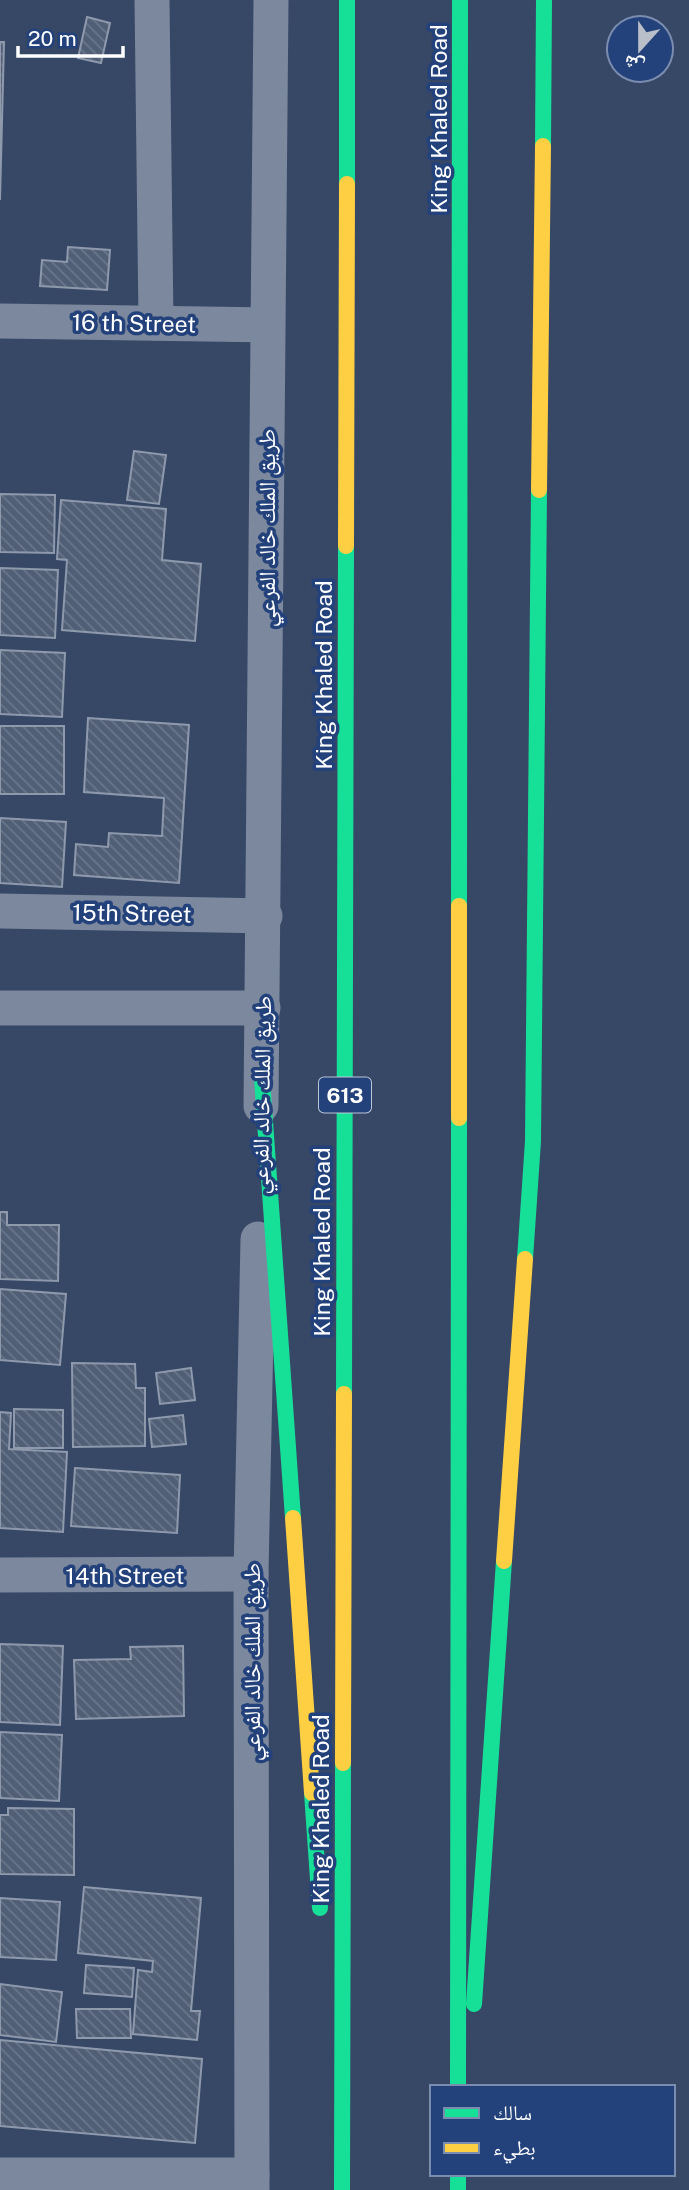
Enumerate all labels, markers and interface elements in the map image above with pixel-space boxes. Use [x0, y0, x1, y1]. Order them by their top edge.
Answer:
scale bar [18, 14, 122, 58]
north arrow [605, 14, 675, 84]
street label: King Khaled Road [425, 24, 452, 214]
text: 20 m [28, 26, 77, 51]
text: ش [621, 50, 648, 79]
street label: 16 th Street [72, 308, 196, 338]
street label: طريق الملك خالد الفرعي [253, 429, 285, 627]
street label: King Khaled Road [310, 580, 337, 770]
street label: 15th Street [72, 898, 192, 928]
street label: طريق الملك خالد الفرعي [246, 996, 282, 1195]
road number: 613 [319, 1078, 371, 1112]
street label: King Khaled Road [308, 1147, 335, 1337]
street label: 14th Street [66, 1562, 184, 1589]
street label: طريق الملك خالد الفرعي [238, 1563, 270, 1761]
street label: King Khaled Road [307, 1714, 334, 1904]
legend [430, 2085, 675, 2176]
text: سالك [493, 2100, 532, 2125]
text: بطيء [493, 2135, 536, 2164]

